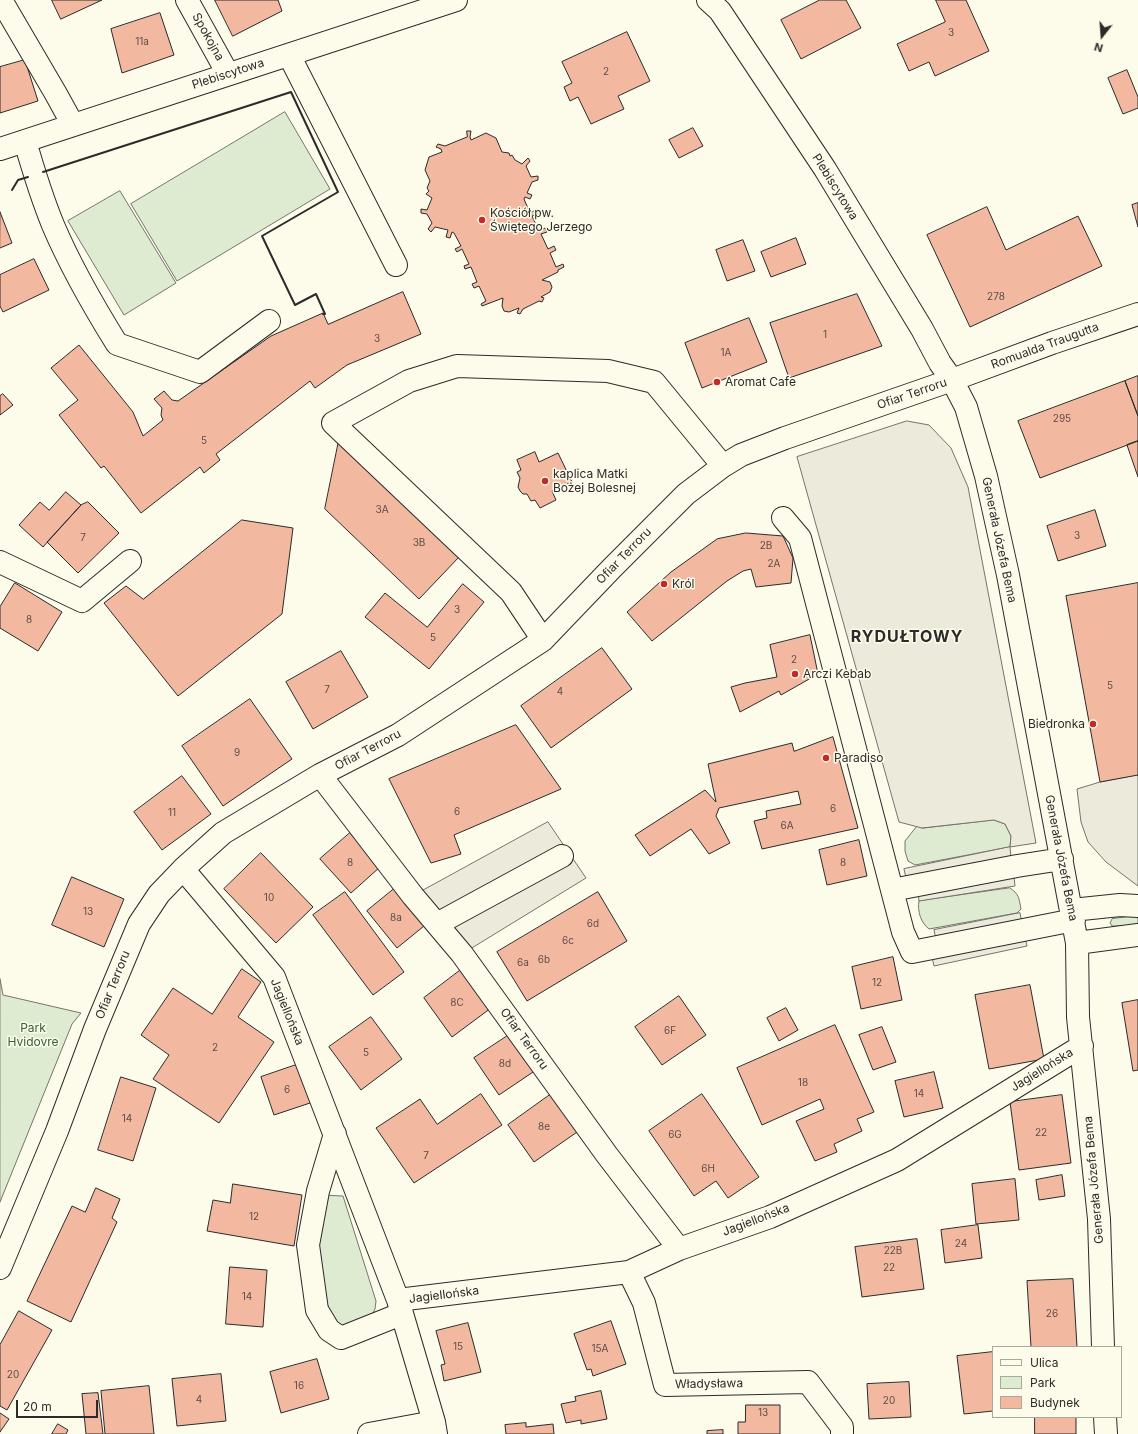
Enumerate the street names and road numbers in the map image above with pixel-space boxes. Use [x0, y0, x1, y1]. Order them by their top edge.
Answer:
street label: Spokojna [189, 11, 227, 63]
street label: Plebiscytowa [190, 56, 266, 92]
street label: Plebiscytowa [809, 151, 861, 223]
street label: Romualda Traugutta [989, 320, 1101, 372]
street label: Ofiar Terroru [875, 375, 949, 413]
street label: Generała Józefa Bema [979, 476, 1019, 604]
street label: Ofiar Terroru [594, 525, 654, 587]
street label: Ofiar Terroru [332, 727, 404, 773]
street label: Generała Józefa Bema [1042, 794, 1080, 922]
street label: Ofiar Terroru [93, 949, 133, 1021]
street label: Jagiellońska [267, 977, 307, 1047]
street label: Ofiar Terroru [497, 1005, 551, 1073]
street label: Jagiellońska [1008, 1045, 1076, 1095]
street label: Generała Józefa Bema [1081, 1116, 1107, 1244]
street label: Jagiellońska [720, 1201, 792, 1239]
street label: Jagiellońska [408, 1284, 480, 1306]
street label: Władysława [675, 1376, 743, 1392]

